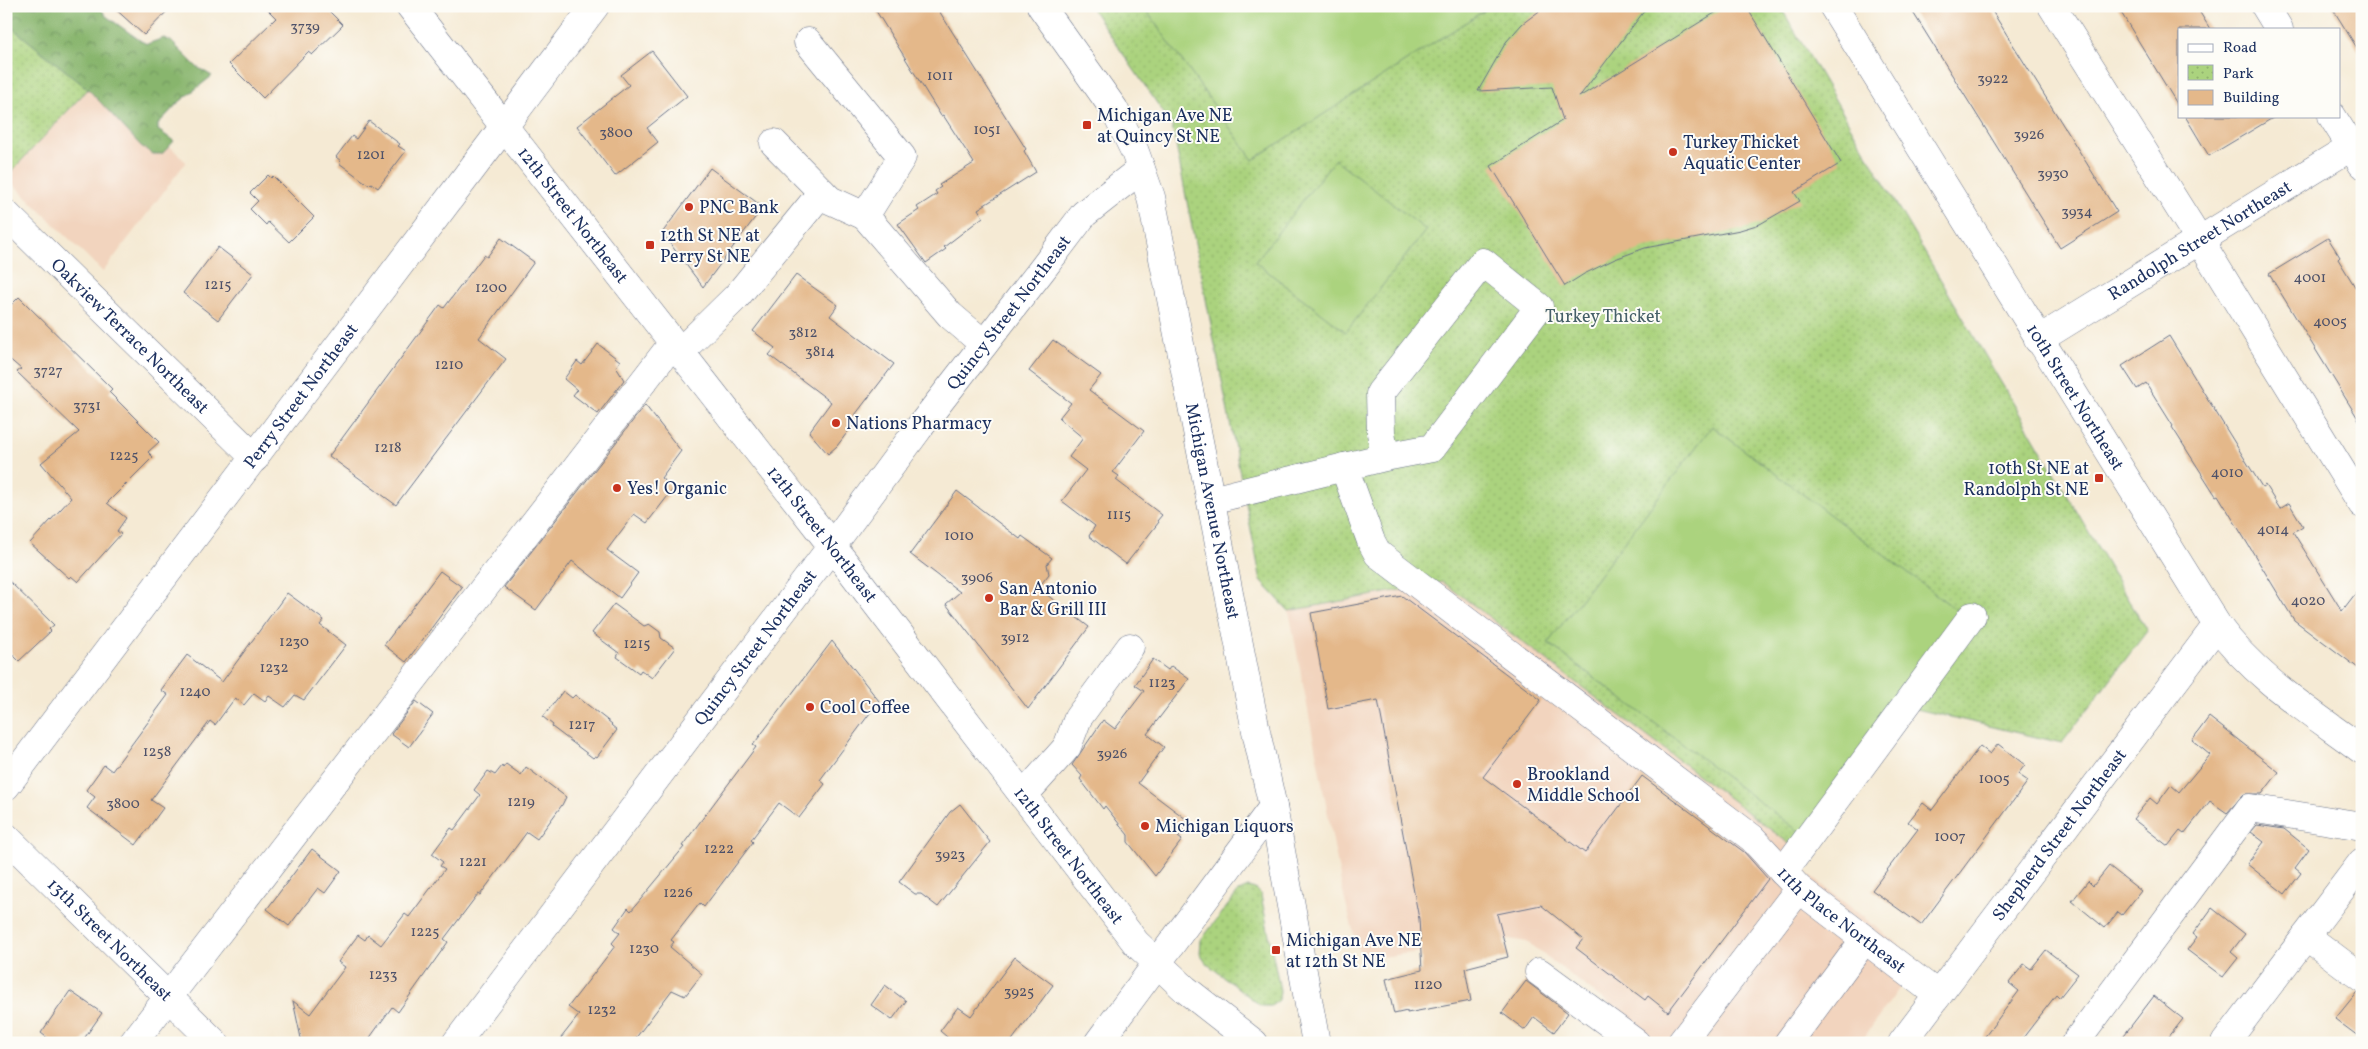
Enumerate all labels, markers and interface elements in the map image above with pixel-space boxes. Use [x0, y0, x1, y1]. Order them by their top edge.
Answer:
house number: 3739 [290, 17, 320, 38]
legend [2178, 28, 2340, 118]
text: Road [2223, 38, 2257, 59]
text: Park [2223, 64, 2254, 85]
house number: 1011 [927, 66, 953, 87]
house number: 3922 [1977, 69, 2009, 90]
text: Building [2223, 88, 2280, 109]
place label: Michigan Ave NE at Quincy St NE [1097, 104, 1233, 150]
marker: Michigan Ave NE at Quincy St NE [1081, 119, 1093, 131]
house number: 1051 [973, 120, 1001, 141]
house number: 3800 [599, 123, 633, 144]
house number: 3926 [2014, 125, 2044, 146]
place label: Turkey Thicket Aquatic Center [1683, 131, 1801, 177]
street label: 12th Street Northeast [511, 142, 633, 289]
house number: 1201 [357, 145, 385, 166]
marker: Turkey Thicket Aquatic Center [1667, 146, 1679, 158]
house number: 3930 [2037, 164, 2069, 185]
street label: Randolph Street Northeast [2104, 175, 2297, 308]
place label: PNC Bank [699, 196, 779, 221]
marker: PNC Bank [683, 201, 695, 213]
house number: 3934 [2061, 202, 2093, 223]
place label: 12th St NE at Perry St NE [660, 224, 760, 270]
street label: Quincy Street Northeast [942, 230, 1078, 396]
marker: 12th St NE at Perry St NE [644, 239, 656, 251]
street label: Oakview Terrace Northeast [44, 253, 214, 420]
house number: 4001 [2294, 268, 2326, 289]
house number: 1215 [205, 275, 231, 296]
house number: 1200 [475, 278, 507, 299]
park label: Turkey Thicket [1545, 305, 1661, 330]
house number: 4005 [2313, 312, 2347, 333]
street label: Perry Street Northeast [239, 319, 365, 475]
street label: 10th Street Northeast [2019, 320, 2129, 476]
house number: 3812 [788, 323, 818, 344]
house number: 3814 [805, 342, 835, 363]
house number: 1210 [435, 355, 463, 376]
house number: 3727 [33, 361, 63, 382]
house number: 3731 [73, 396, 101, 417]
street label: Michigan Avenue Northeast [1178, 401, 1245, 622]
place label: Nations Pharmacy [846, 412, 992, 437]
marker: Nations Pharmacy [830, 417, 842, 429]
house number: 1218 [374, 438, 402, 459]
house number: 1225 [109, 446, 139, 467]
place label: 10th St NE at Randolph St NE [1964, 457, 2089, 503]
street label: 12th Street Northeast [760, 461, 882, 609]
house number: 4010 [2211, 463, 2243, 484]
marker: 10th St NE at Randolph St NE [2093, 472, 2105, 484]
place label: Yes! Organic [627, 477, 727, 502]
marker: Yes! Organic [611, 482, 623, 494]
house number: 1115 [1107, 505, 1131, 526]
house number: 4014 [2257, 520, 2289, 541]
house number: 1010 [944, 526, 974, 547]
street label: Quincy Street Northeast [689, 565, 824, 732]
house number: 3906 [961, 568, 993, 589]
place label: San Antonio Bar & Grill III [999, 577, 1107, 623]
house number: 4020 [2291, 591, 2325, 612]
marker: San Antonio Bar & Grill III [983, 592, 995, 604]
house number: 3912 [1000, 628, 1030, 649]
house number: 1230 [279, 632, 309, 653]
house number: 1215 [624, 634, 650, 655]
house number: 1232 [259, 658, 289, 679]
house number: 1123 [1149, 673, 1175, 694]
house number: 1240 [179, 682, 211, 703]
place label: Cool Coffee [820, 696, 910, 721]
marker: Cool Coffee [804, 701, 816, 713]
house number: 1217 [569, 715, 595, 736]
house number: 1258 [143, 742, 171, 763]
house number: 3926 [1097, 744, 1127, 765]
street label: Shepherd Street Northeast [1987, 744, 2133, 927]
place label: Brookland Middle School [1527, 763, 1640, 809]
house number: 1005 [1978, 769, 2010, 790]
marker: Brookland Middle School [1511, 778, 1523, 790]
street label: 12th Street Northeast [1007, 782, 1128, 930]
house number: 1219 [507, 792, 535, 813]
house number: 3800 [106, 794, 140, 815]
place label: Michigan Liquors [1155, 815, 1294, 840]
marker: Michigan Liquors [1139, 820, 1151, 832]
house number: 1007 [1934, 827, 1966, 848]
house number: 1222 [704, 839, 734, 860]
house number: 3923 [935, 845, 965, 866]
house number: 1221 [459, 852, 487, 873]
street label: 11th Place Northeast [1770, 862, 1911, 980]
street label: 13th Street Northeast [41, 873, 177, 1008]
house number: 1226 [663, 883, 693, 904]
house number: 1225 [410, 922, 440, 943]
place label: Michigan Ave NE at 12th St NE [1286, 929, 1422, 975]
house number: 1230 [629, 939, 659, 960]
marker: Michigan Ave NE at 12th St NE [1270, 944, 1282, 956]
house number: 1233 [369, 965, 397, 986]
house number: 1120 [1414, 975, 1442, 996]
house number: 3925 [1004, 982, 1034, 1003]
house number: 1232 [587, 1000, 617, 1021]

